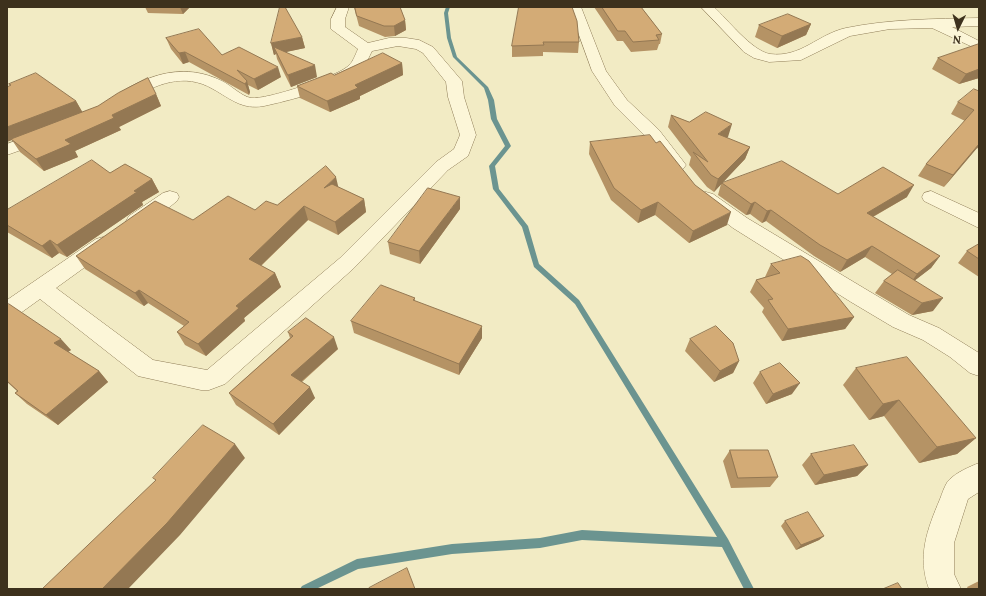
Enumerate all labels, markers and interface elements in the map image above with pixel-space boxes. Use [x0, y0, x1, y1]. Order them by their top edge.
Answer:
north arrow [938, 8, 978, 48]
text: N [952, 33, 962, 47]

